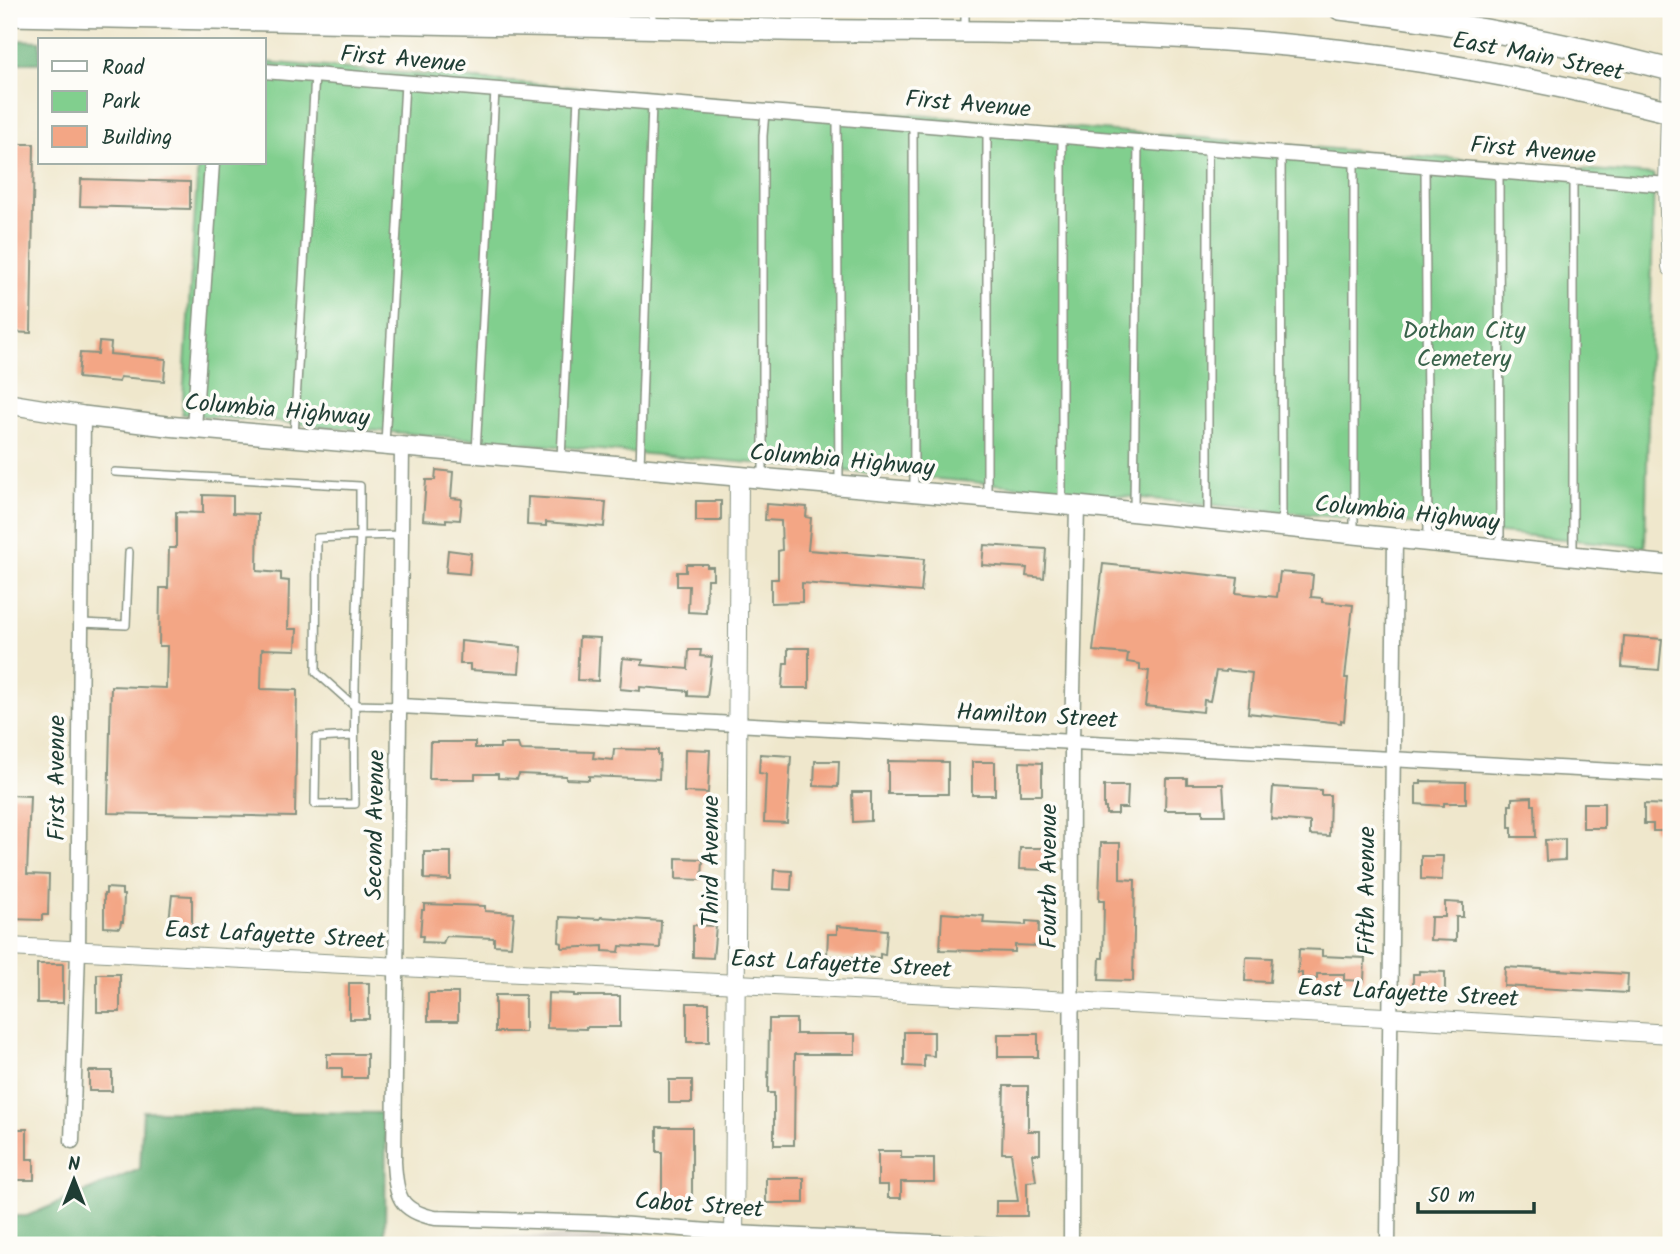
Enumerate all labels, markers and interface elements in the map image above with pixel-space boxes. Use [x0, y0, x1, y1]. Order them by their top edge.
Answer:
street label: East Main Street [1449, 21, 1628, 93]
street label: First Avenue [339, 35, 468, 85]
legend [38, 38, 266, 164]
text: Road [102, 52, 145, 85]
street label: First Avenue [904, 80, 1033, 130]
text: Park [102, 86, 140, 119]
text: Building [102, 122, 172, 155]
street label: First Avenue [1469, 126, 1598, 176]
park label: Dothan City Cemetery [1403, 312, 1526, 379]
street label: Columbia Highway [183, 383, 372, 439]
street label: Columbia Highway [748, 433, 937, 489]
street label: Columbia Highway [1313, 485, 1502, 543]
street label: Hamilton Street [955, 693, 1119, 741]
street label: First Avenue [38, 715, 77, 841]
street label: Second Avenue [355, 749, 397, 900]
street label: Third Avenue [692, 795, 731, 927]
street label: Fourth Avenue [1030, 803, 1069, 949]
street label: Fifth Avenue [1348, 826, 1387, 956]
street label: East Lafayette Street [164, 911, 387, 961]
street label: East Lafayette Street [730, 940, 953, 990]
street label: East Lafayette Street [1297, 969, 1520, 1019]
north arrow [38, 1146, 108, 1216]
text: N [68, 1150, 80, 1180]
scale bar [1418, 1170, 1533, 1214]
text: 50 m [1428, 1180, 1475, 1213]
street label: Cabot Street [633, 1182, 765, 1230]

